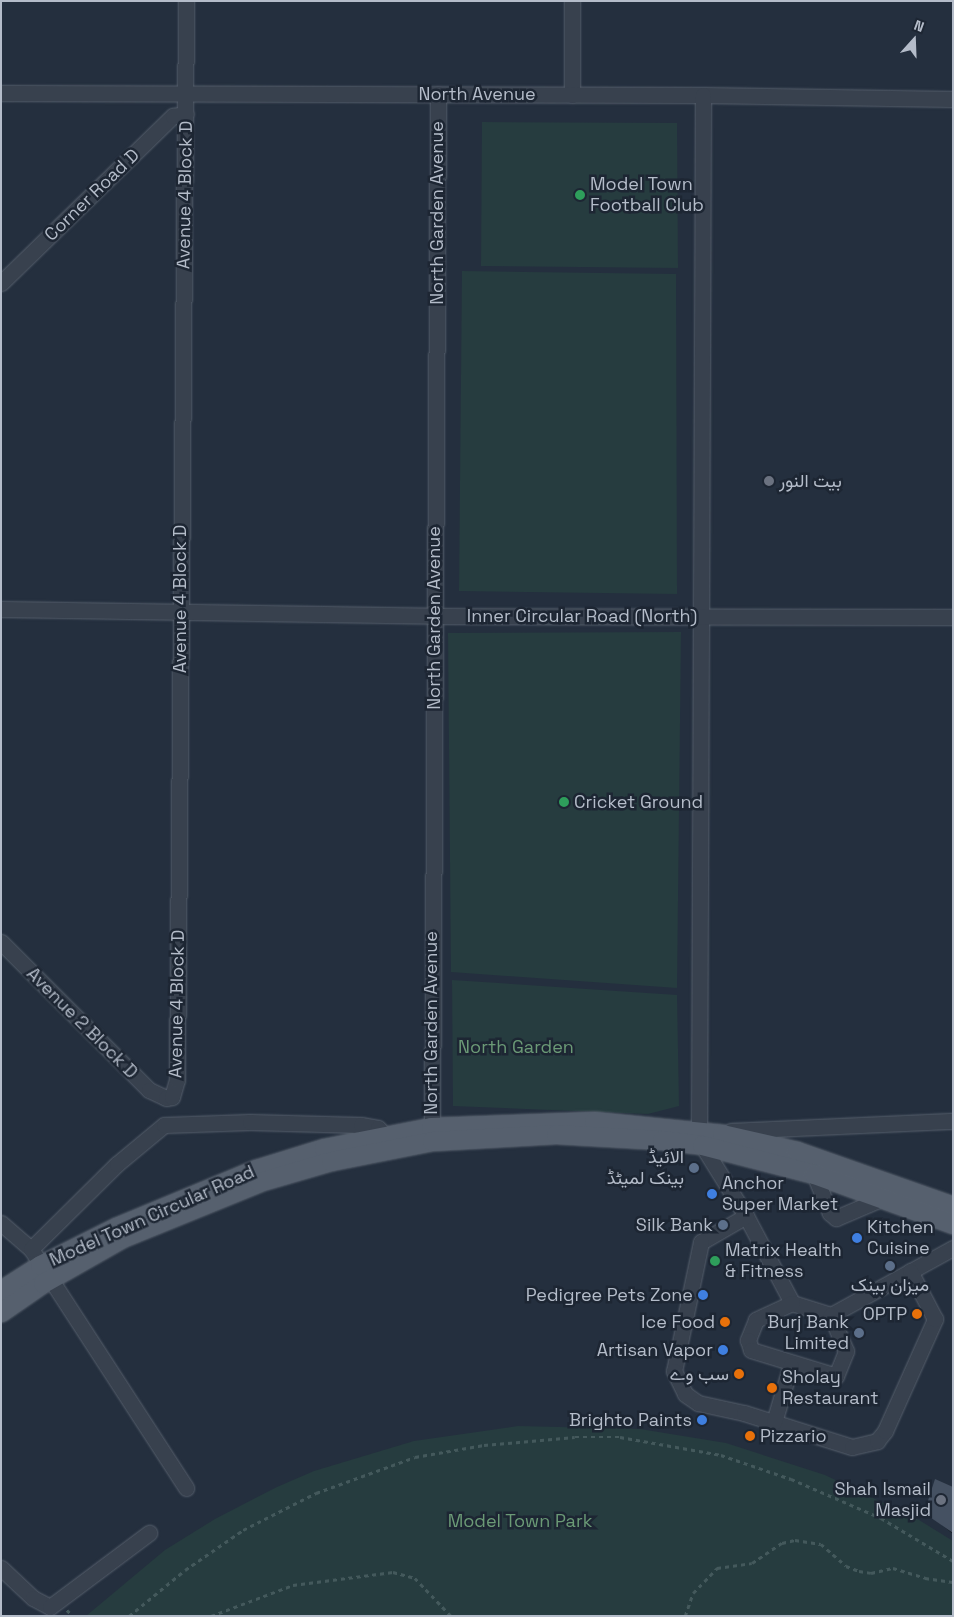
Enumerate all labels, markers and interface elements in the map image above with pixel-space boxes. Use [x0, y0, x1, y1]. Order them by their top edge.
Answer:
north arrow [889, 15, 939, 65]
text: N [912, 16, 927, 36]
street label: North Avenue [418, 83, 536, 105]
street label: Avenue 4 Block D [173, 121, 197, 269]
street label: North Garden Avenue [426, 121, 448, 305]
street label: Corner Road D [40, 144, 144, 246]
place label: Model Town Football Club [590, 174, 704, 216]
marker: Model Town Football Club [574, 189, 586, 201]
place label: بیت النور [779, 470, 842, 492]
marker: بیت النور [763, 475, 775, 487]
street label: Avenue 4 Block D [169, 525, 191, 673]
street label: North Garden Avenue [423, 526, 445, 710]
street label: Inner Circular Road (North) [467, 605, 697, 627]
place label: Cricket Ground [574, 791, 703, 813]
marker: Cricket Ground [558, 796, 570, 808]
street label: Avenue 4 Block D [165, 930, 189, 1078]
street label: North Garden Avenue [420, 931, 442, 1115]
street label: Avenue 2 Block D [22, 963, 142, 1083]
park label: North Garden [458, 1036, 574, 1058]
place label: الائیڈ بینک لمیٹڈ [607, 1147, 684, 1190]
street label: Model Town Circular Road [46, 1161, 258, 1271]
marker: الائیڈ بینک لمیٹڈ [688, 1162, 700, 1174]
place label: Anchor Super Market [722, 1173, 838, 1216]
marker: Anchor Super Market [706, 1188, 718, 1200]
place label: Silk Bank [636, 1214, 713, 1236]
place label: Kitchen Cuisine [867, 1217, 934, 1260]
marker: Silk Bank [717, 1219, 729, 1231]
marker: Kitchen Cuisine [851, 1232, 863, 1244]
place label: Matrix Health & Fitness [725, 1240, 842, 1282]
marker: Matrix Health & Fitness [709, 1255, 721, 1267]
marker: میزان بینک [884, 1260, 896, 1272]
place label: میزان بینک [851, 1274, 929, 1296]
place label: Pedigree Pets Zone [526, 1284, 693, 1306]
marker: Pedigree Pets Zone [697, 1289, 709, 1301]
place label: OPTP [863, 1303, 907, 1325]
marker: OPTP [911, 1308, 923, 1320]
place label: Ice Food [641, 1311, 715, 1333]
place label: Burj Bank Limited [767, 1312, 849, 1355]
marker: Ice Food [719, 1316, 731, 1328]
marker: Burj Bank Limited [853, 1327, 865, 1339]
place label: Artisan Vapor [596, 1339, 713, 1361]
marker: Artisan Vapor [717, 1344, 729, 1356]
place label: سب وے [669, 1363, 729, 1385]
place label: Sholay Restaurant [782, 1367, 879, 1410]
marker: سب وے [733, 1368, 745, 1380]
marker: Sholay Restaurant [766, 1382, 778, 1394]
place label: Brighto Paints [569, 1409, 692, 1431]
marker: Brighto Paints [696, 1414, 708, 1426]
place label: Pizzario [760, 1425, 827, 1447]
marker: Pizzario [744, 1430, 756, 1442]
place label: Shah Ismail Masjid [834, 1479, 931, 1522]
marker: Shah Ismail Masjid [935, 1494, 947, 1506]
park label: Model Town Park [447, 1510, 593, 1532]

